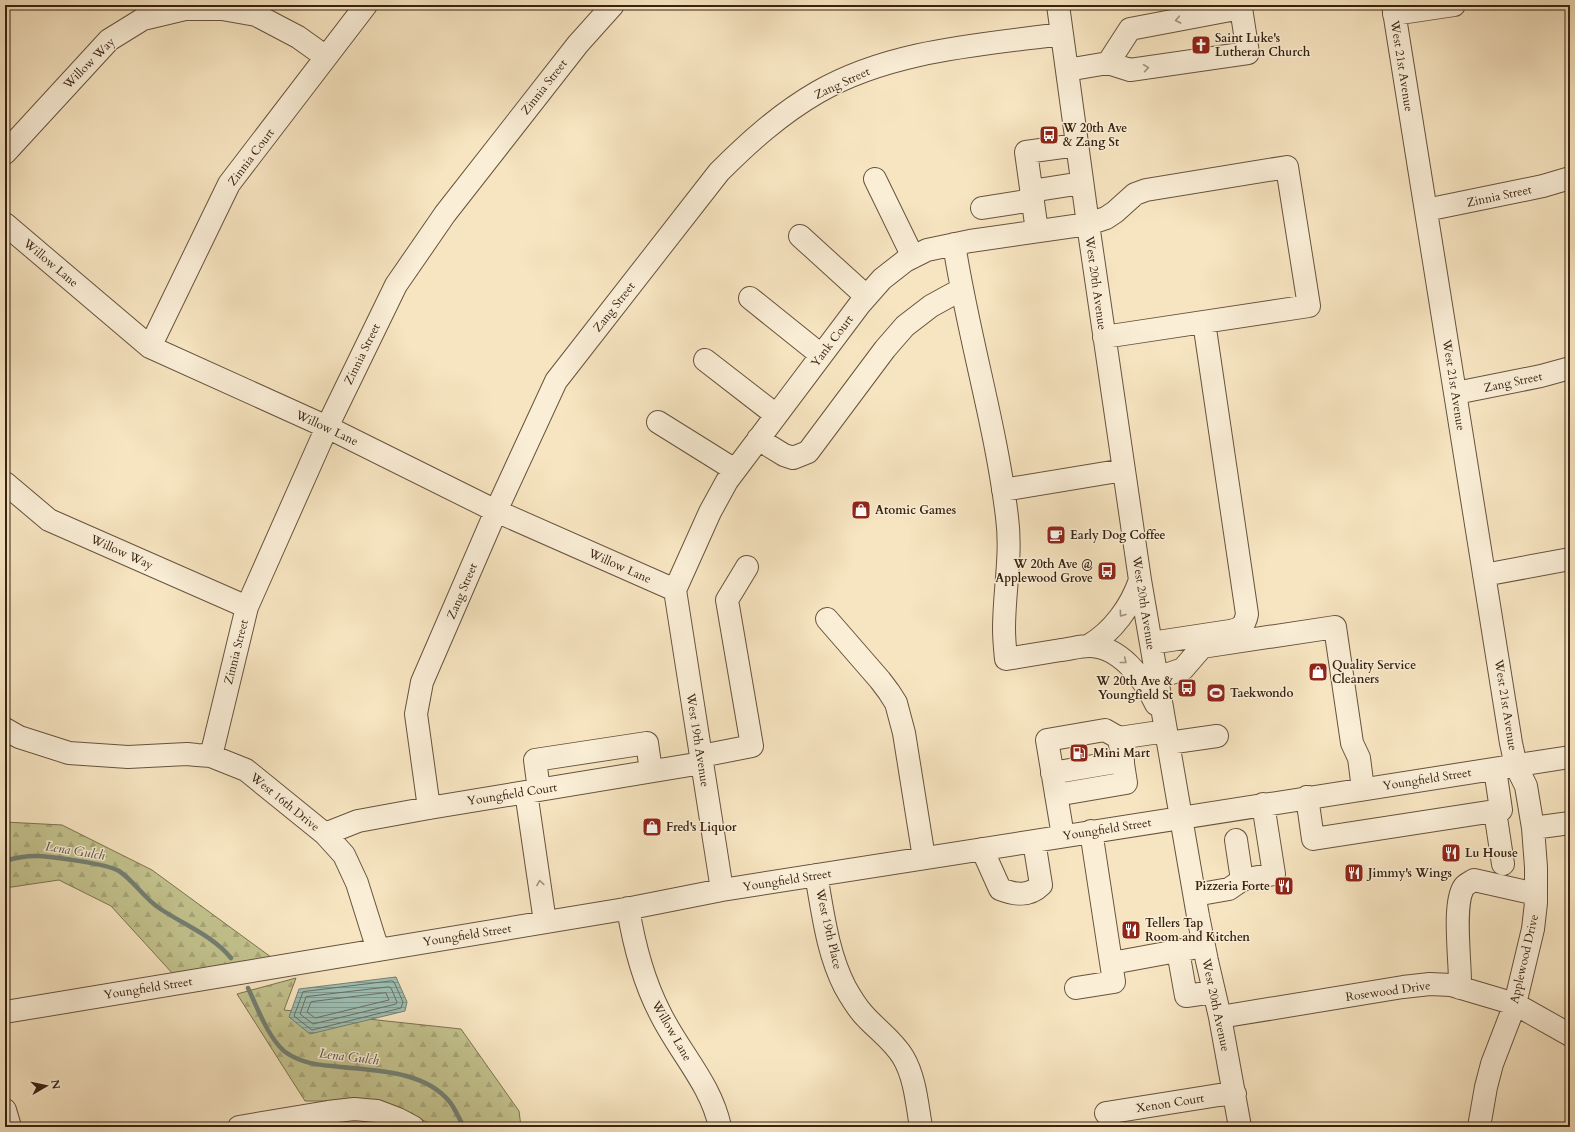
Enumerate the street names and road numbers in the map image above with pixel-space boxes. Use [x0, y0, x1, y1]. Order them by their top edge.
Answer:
street label: West 21st Avenue [1387, 18, 1417, 113]
street label: Willow Way [59, 33, 119, 93]
street label: Zinnia Street [517, 56, 571, 118]
street label: Zang Street [812, 63, 872, 103]
street label: Zinnia Court [224, 125, 278, 189]
street label: Zinnia Street [1465, 181, 1533, 211]
street label: West 20th Avenue [1081, 234, 1111, 331]
street label: Willow Lane [20, 235, 82, 291]
street label: Zang Street [589, 279, 639, 335]
street label: Yank Court [807, 312, 857, 370]
street label: Zinnia Street [340, 321, 384, 387]
street label: West 21st Avenue [1439, 337, 1469, 432]
street label: Zang Street [1482, 368, 1544, 396]
street label: Willow Lane [292, 406, 361, 449]
street label: Willow Way [87, 531, 156, 573]
street label: Willow Lane [585, 545, 654, 587]
street label: West 20th Avenue [1129, 554, 1159, 651]
street label: Zang Street [443, 560, 481, 621]
street label: Zinnia Street [220, 618, 252, 686]
street label: West 21st Avenue [1491, 657, 1521, 752]
street label: West 19th Avenue [683, 691, 713, 788]
street label: Youngfield Street [1382, 764, 1473, 794]
street label: West 16th Drive [246, 769, 323, 835]
street label: Youngfield Court [466, 779, 558, 809]
street label: Youngfield Street [1062, 814, 1153, 844]
street label: Youngfield Street [742, 865, 833, 895]
street label: West 19th Place [812, 886, 846, 971]
street label: Applewood Drive [1506, 913, 1542, 1005]
street label: Youngfield Street [422, 920, 513, 950]
street label: West 20th Avenue [1198, 956, 1234, 1053]
street label: Youngfield Street [103, 973, 194, 1003]
street label: Rosewood Drive [1345, 977, 1431, 1005]
street label: Willow Lane [648, 997, 696, 1064]
street label: Xenon Court [1135, 1090, 1205, 1116]

